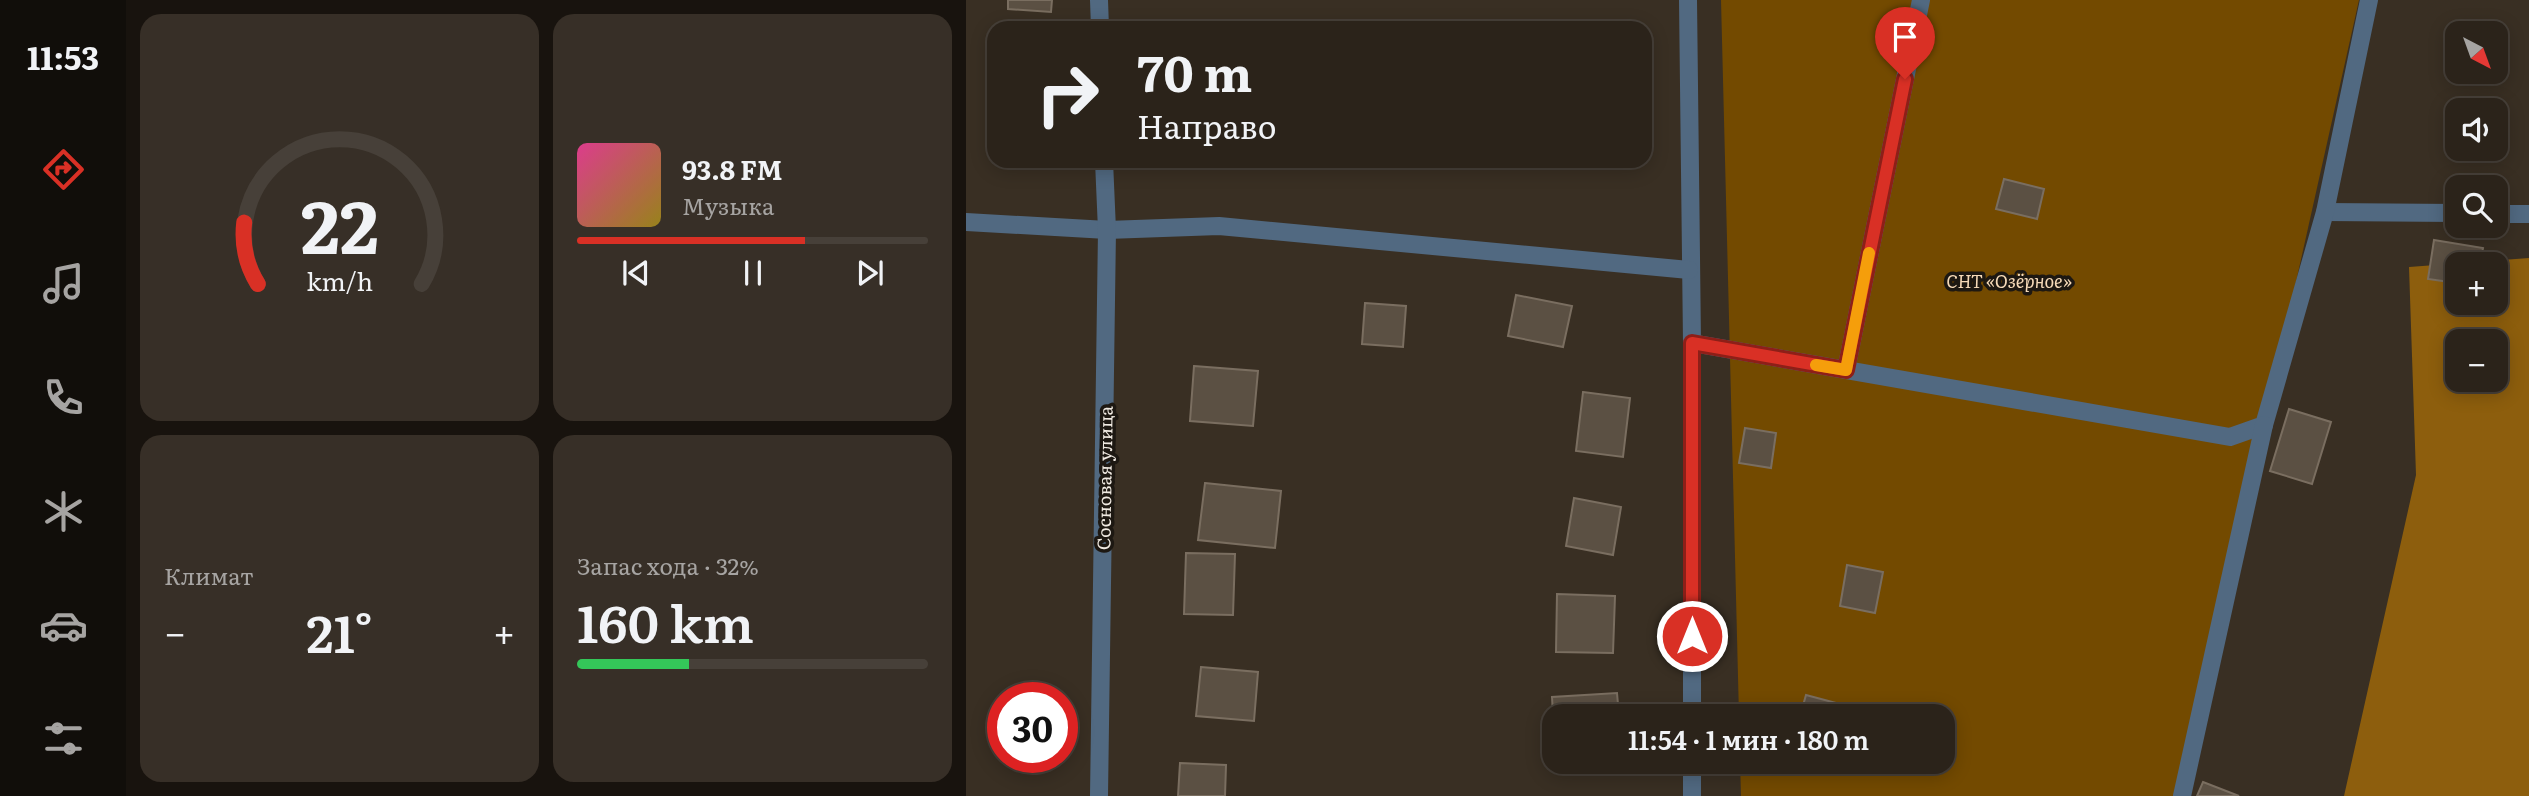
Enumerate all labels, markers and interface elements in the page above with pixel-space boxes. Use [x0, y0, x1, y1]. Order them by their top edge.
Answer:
pin [1875, 7, 1935, 79]
icon: arrive [1886, 18, 1924, 56]
north arrow [2445, 21, 2508, 84]
map controls [2445, 21, 2508, 392]
text: 11:53 [27, 32, 99, 80]
text: 70 m [1137, 34, 1252, 107]
icon: right [1022, 49, 1113, 140]
button: sound [2445, 98, 2508, 161]
text: Направо [1137, 101, 1277, 149]
icon: directions [39, 145, 88, 194]
text: 93.8 FM [682, 149, 782, 188]
text: 22 [300, 168, 379, 276]
button: search [2445, 175, 2508, 238]
text: Музыка [682, 188, 774, 222]
button: + [2445, 252, 2508, 315]
icon: previous [617, 254, 655, 292]
icon: pause [734, 254, 772, 292]
icon: next [851, 254, 889, 292]
icon: music [39, 259, 88, 308]
text: km/h [306, 262, 373, 299]
park label: СНТ «Озёрное» [1946, 267, 2072, 294]
button: − [2445, 329, 2508, 392]
icon: phone [39, 373, 88, 422]
street label: Сосновая улица [1089, 405, 1119, 550]
icon: climate [39, 487, 88, 536]
text: Запас хода · 32% [577, 548, 759, 582]
text: Климат [164, 558, 254, 592]
text: 160 km [577, 582, 754, 659]
text: 21° [306, 592, 373, 669]
position arrow [1655, 599, 1729, 673]
icon: car [39, 601, 88, 650]
text: − [164, 602, 186, 659]
text: + [493, 602, 515, 659]
speed limit sign: 30 [987, 682, 1078, 773]
icon: filters [39, 714, 88, 763]
text: 11:54 · 1 мин · 180 m [1628, 719, 1869, 758]

